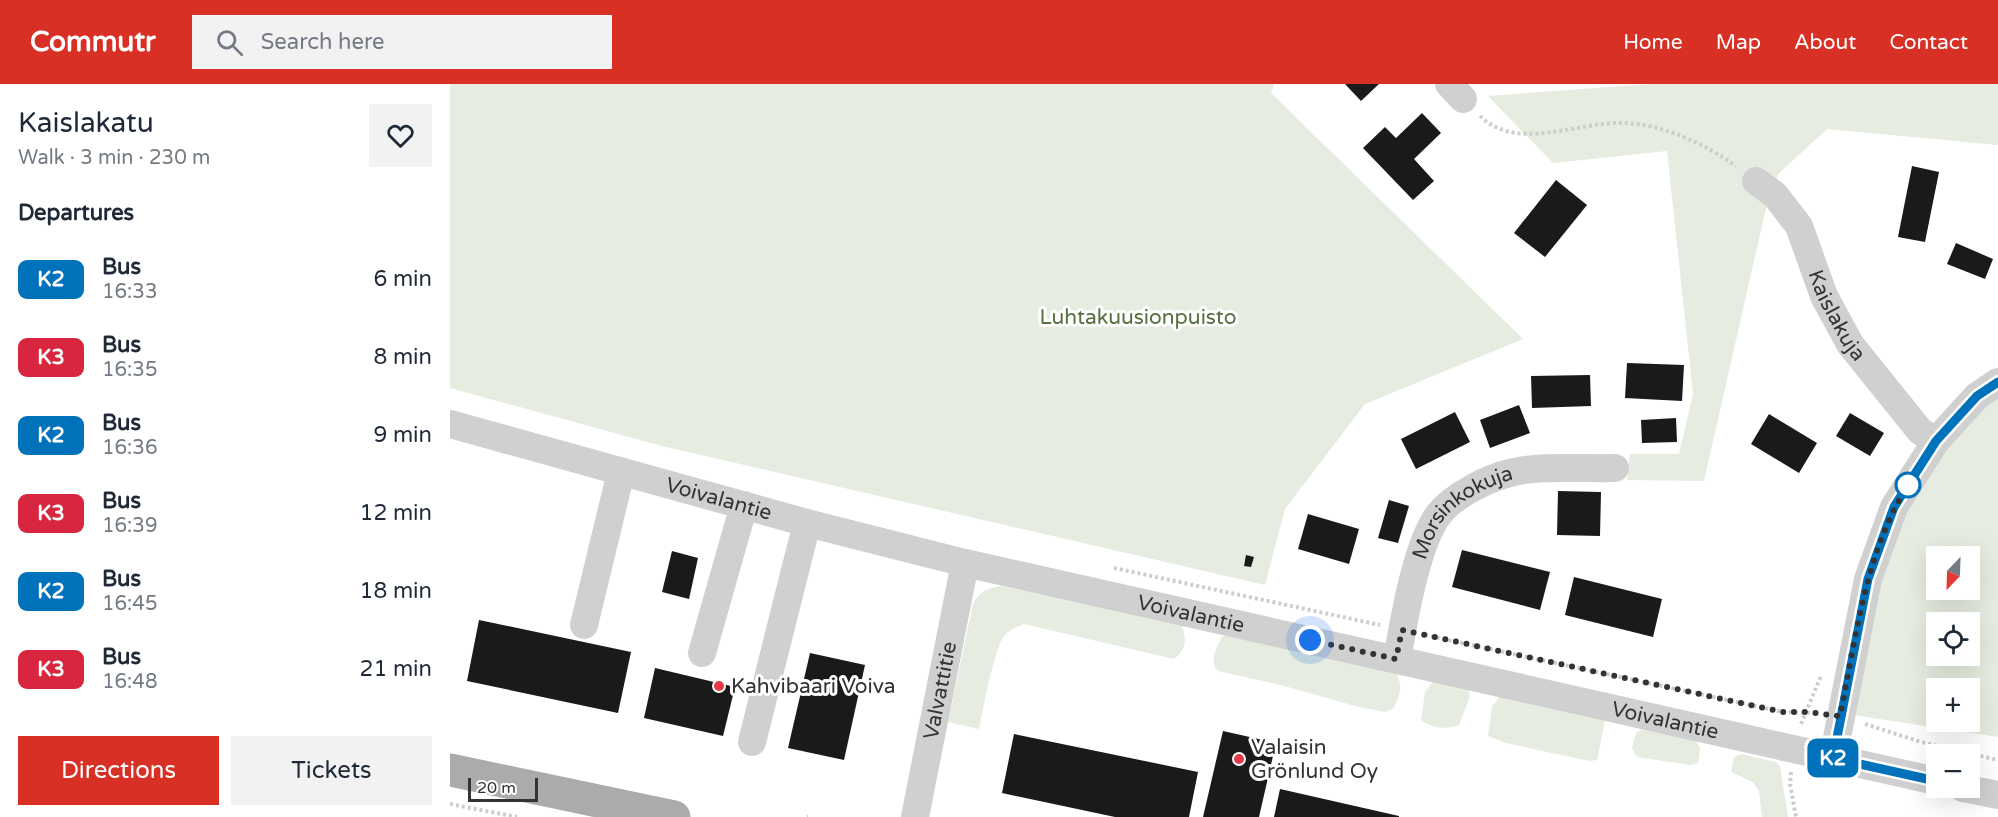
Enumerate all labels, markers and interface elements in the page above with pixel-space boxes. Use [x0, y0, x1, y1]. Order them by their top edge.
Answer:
search box [192, 15, 612, 69]
text: Commutr [30, 25, 156, 59]
icon: search [213, 26, 246, 59]
text: Search here [261, 29, 385, 55]
text: Home [1623, 30, 1683, 55]
text: Map [1716, 30, 1761, 55]
text: About [1794, 30, 1856, 55]
text: Contact [1889, 30, 1968, 55]
button: heart [369, 104, 432, 167]
text: Kaislakatu [18, 106, 154, 140]
text: Walk · 3 min · 230 m [18, 146, 210, 170]
text: Departures [18, 200, 134, 226]
text: Bus [102, 254, 141, 280]
text: 6 min [373, 266, 432, 292]
text: K2 [37, 267, 65, 292]
street label: Kaislakuja [1803, 267, 1871, 366]
text: 16:33 [102, 280, 157, 304]
park label: Luhtakuusionpuisto [1039, 305, 1237, 330]
text: Bus [102, 332, 141, 358]
text: 8 min [373, 344, 432, 370]
text: K3 [37, 345, 65, 370]
text: 16:35 [102, 358, 157, 382]
text: Bus [102, 410, 141, 436]
text: 9 min [373, 422, 432, 448]
text: K2 [37, 423, 65, 448]
text: 16:36 [102, 436, 157, 460]
street label: Morsinkokuja [1407, 461, 1516, 563]
street label: Voivalantie [663, 472, 775, 526]
unlabelled marker [1895, 472, 1921, 498]
text: Bus [102, 488, 141, 514]
text: 12 min [360, 500, 432, 526]
text: K3 [37, 501, 65, 526]
text: 16:39 [102, 514, 157, 538]
north arrow [1926, 546, 1980, 600]
map controls [1926, 546, 1980, 798]
text: Bus [102, 566, 141, 592]
text: 18 min [360, 578, 432, 604]
text: K2 [37, 579, 65, 604]
street label: Voivalantie [1135, 590, 1247, 638]
text: 16:45 [102, 592, 157, 616]
button: locate [1926, 612, 1980, 666]
your location [1295, 625, 1325, 655]
street label: Valvattitie [919, 639, 962, 742]
text: Bus [102, 644, 141, 670]
text: 21 min [360, 656, 432, 682]
text: K3 [37, 657, 65, 682]
text: 16:48 [102, 670, 157, 694]
place label: Kahvibaari Voiva [731, 674, 896, 699]
button: + [1926, 678, 1980, 732]
marker: Kahvibaari Voiva [712, 679, 726, 693]
street label: Voivalantie [1609, 697, 1721, 745]
place label: Valaisin Grönlund Oy [1251, 735, 1378, 784]
button: Directions [18, 736, 219, 805]
button: Tickets [231, 736, 432, 805]
line badge: K2 [1806, 738, 1860, 778]
button: − [1926, 744, 1980, 798]
text: K2 [1819, 746, 1847, 771]
marker: Valaisin Grönlund Oy [1232, 752, 1246, 766]
scale bar [468, 775, 538, 802]
text: 20 m [477, 778, 516, 798]

